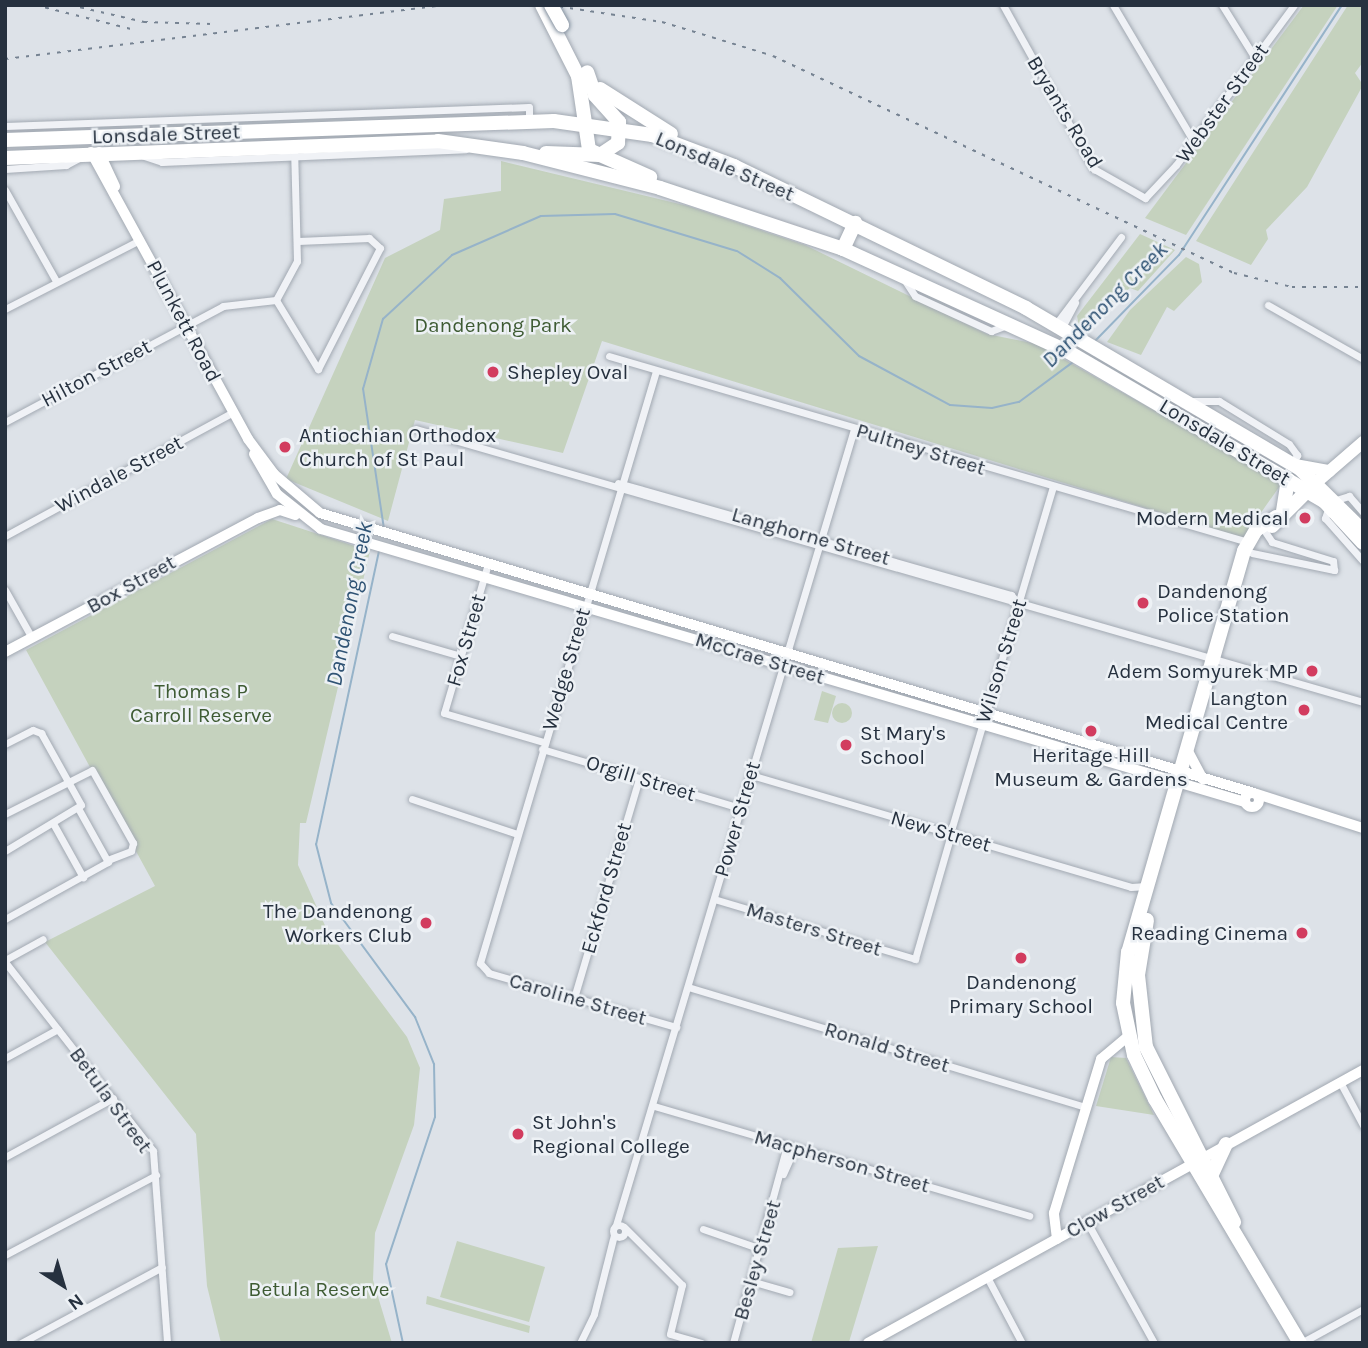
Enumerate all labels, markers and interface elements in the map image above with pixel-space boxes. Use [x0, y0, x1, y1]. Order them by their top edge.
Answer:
street label: Webster Street [1170, 38, 1274, 168]
street label: Bryants Road [1022, 51, 1108, 173]
street label: Lonsdale Street [91, 119, 241, 149]
street label: Lonsdale Street [652, 125, 798, 207]
water label: Dandenong Creek [1036, 236, 1174, 374]
street label: Plunkett Road [141, 256, 227, 386]
park label: Dandenong Park [414, 312, 572, 338]
street label: Hilton Street [37, 334, 155, 412]
place label: Shepley Oval [507, 359, 628, 385]
marker: Shepley Oval [485, 364, 501, 380]
street label: Lonsdale Street [1155, 393, 1295, 491]
street label: Pultney Street [853, 417, 989, 481]
place label: Antiochian Orthodox Church of St Paul [299, 422, 496, 472]
street label: Windale Street [51, 430, 187, 518]
marker: Antiochian Orthodox Church of St Paul [277, 439, 293, 455]
street label: Langhorne Street [729, 501, 893, 571]
place label: Modern Medical [1136, 505, 1289, 531]
marker: Modern Medical [1295, 508, 1315, 528]
water label: Dandenong Creek [321, 519, 379, 689]
street label: Box Street [82, 549, 180, 619]
place label: Dandenong Police Station [1157, 578, 1289, 628]
street label: Fox Street [441, 591, 491, 689]
marker: Dandenong Police Station [1135, 595, 1151, 611]
street label: Wilson Street [970, 596, 1032, 726]
street label: Wedge Street [536, 605, 596, 733]
street label: McCrae Street [692, 626, 828, 690]
place label: Adem Somyurek MP [1107, 658, 1298, 684]
marker: Adem Somyurek MP [1304, 663, 1320, 679]
park label: Thomas P Carroll Reserve [130, 678, 272, 728]
place label: Langton Medical Centre [1145, 685, 1288, 735]
marker: Langton Medical Centre [1294, 700, 1314, 720]
place label: St Mary's School [860, 720, 946, 770]
marker: Heritage Hill Museum & Gardens [1083, 723, 1099, 739]
marker: St Mary's School [838, 737, 854, 753]
place label: Heritage Hill Museum & Gardens [994, 742, 1188, 792]
street label: Orgill Street [583, 749, 699, 807]
street label: Power Street [708, 758, 766, 880]
street label: New Street [888, 805, 994, 857]
street label: Eckford Street [575, 819, 637, 957]
street label: Masters Street [743, 896, 885, 962]
place label: The Dandenong Workers Club [263, 898, 412, 948]
marker: The Dandenong Workers Club [418, 915, 434, 931]
place label: Reading Cinema [1131, 920, 1288, 946]
marker: Reading Cinema [1294, 925, 1310, 941]
marker: Dandenong Primary School [1013, 950, 1029, 966]
street label: Caroline Street [506, 967, 650, 1031]
place label: Dandenong Primary School [949, 969, 1093, 1019]
street label: Ronald Street [821, 1016, 953, 1078]
street label: Betula Street [64, 1042, 158, 1158]
place label: St John's Regional College [532, 1109, 690, 1159]
street label: Macpherson Street [751, 1124, 933, 1198]
marker: St John's Regional College [510, 1126, 526, 1142]
street label: Clow Street [1062, 1169, 1168, 1243]
street label: Besley Street [728, 1197, 786, 1323]
north arrow [28, 1250, 98, 1320]
park label: Betula Reserve [248, 1276, 390, 1302]
text: N [64, 1289, 88, 1315]

